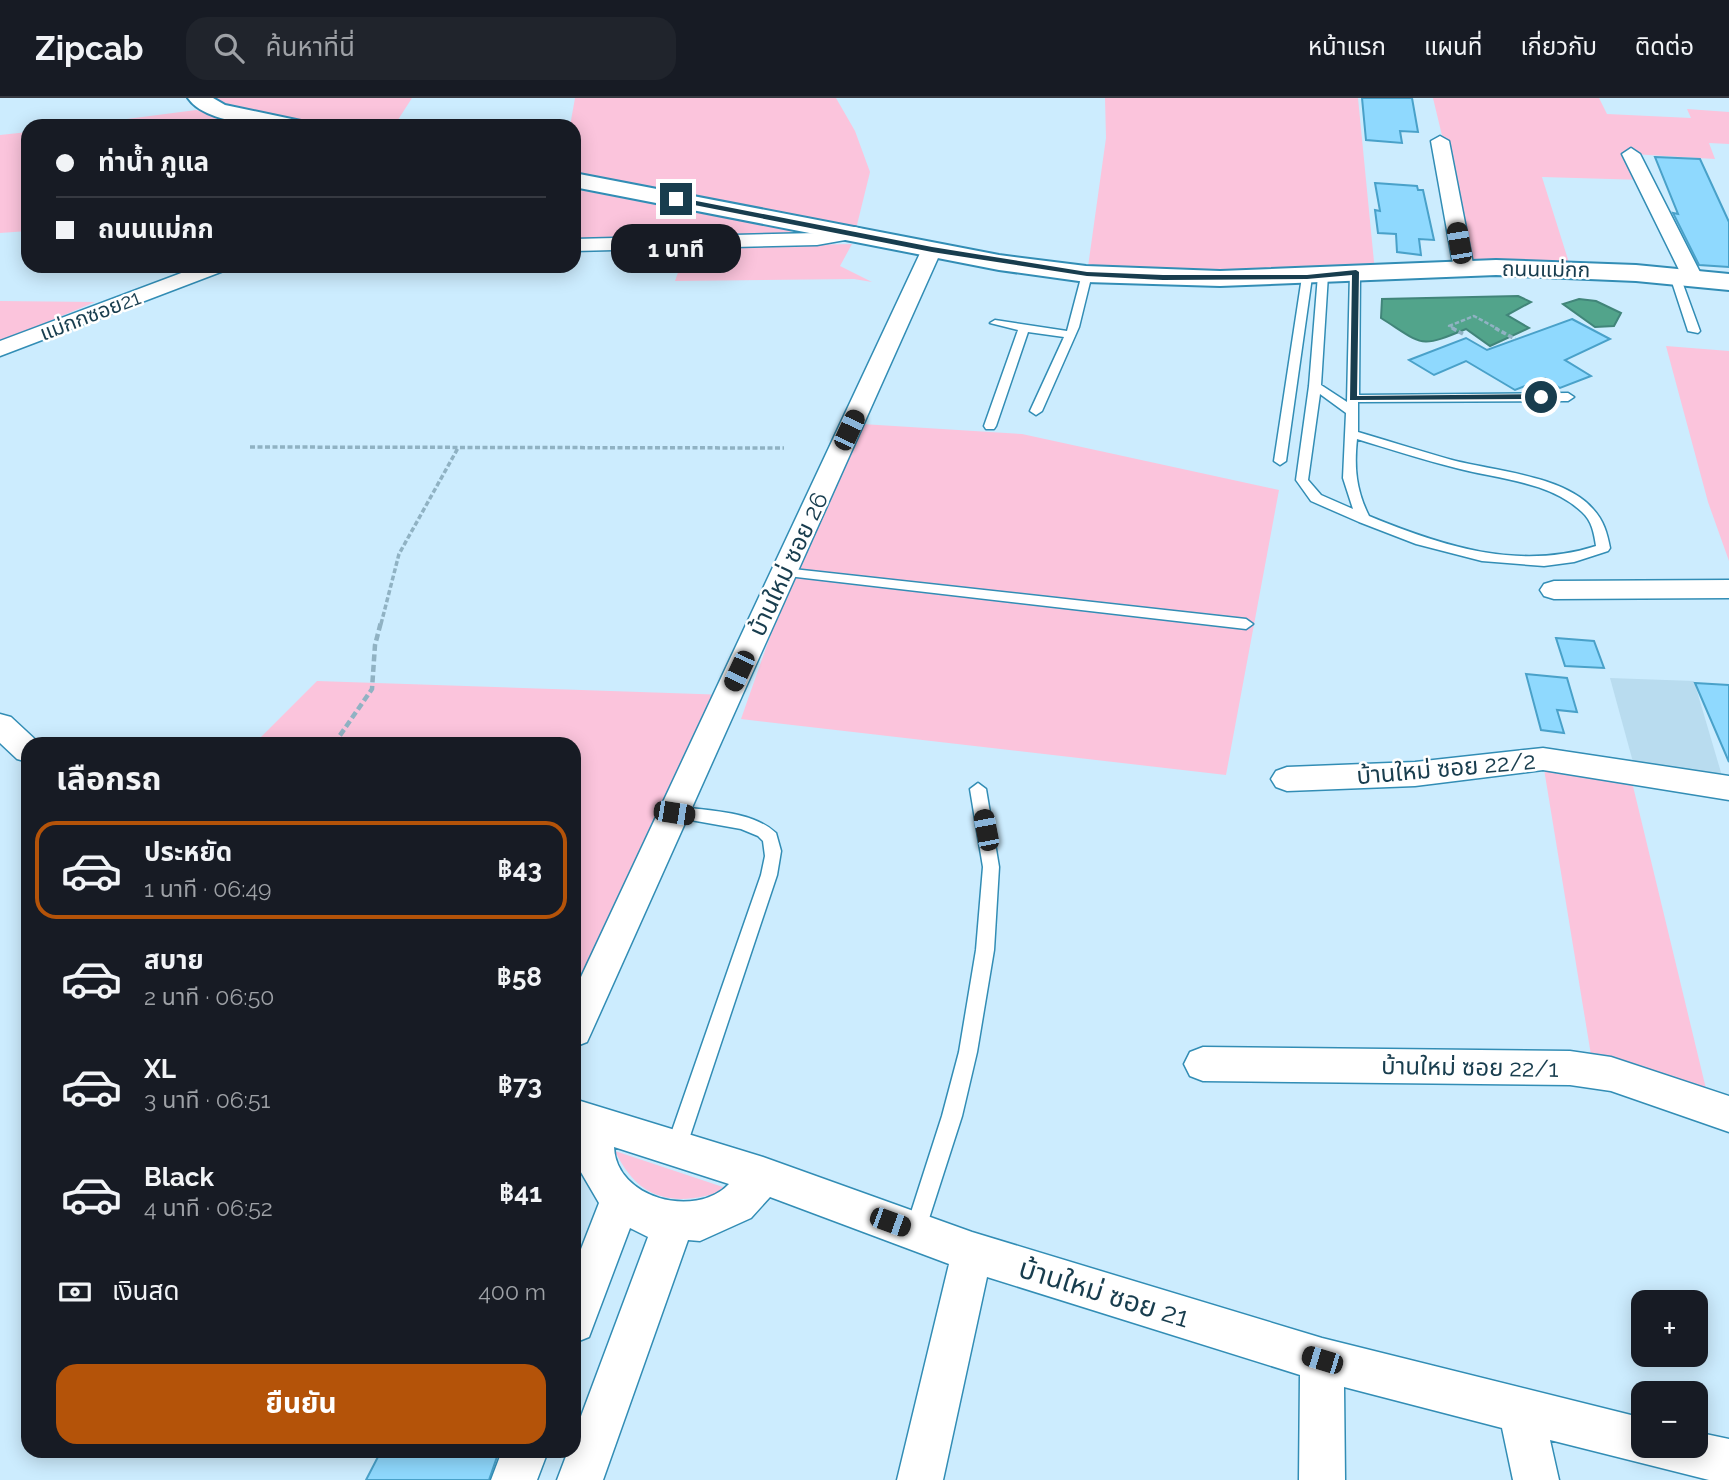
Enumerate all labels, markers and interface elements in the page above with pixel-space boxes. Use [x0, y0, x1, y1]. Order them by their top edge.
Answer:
search box [186, 17, 676, 80]
text: Zipcab [35, 29, 144, 68]
icon: search [210, 29, 248, 67]
text: ค้นหาที่นี่ [266, 32, 355, 62]
text: หน้าแรก [1308, 32, 1386, 61]
text: แผนที่ [1424, 32, 1482, 61]
text: เกี่ยวกับ [1520, 32, 1597, 61]
text: ติดต่อ [1635, 32, 1694, 61]
text: ท่าน้ำ ภูแล [98, 147, 209, 177]
route end [660, 183, 692, 215]
text: ถนนแม่กก [98, 214, 214, 244]
car [1446, 220, 1473, 266]
callout: 1 นาที [611, 224, 741, 272]
text: 1 นาที [648, 235, 704, 262]
street label: ถนนแม่กก [1502, 256, 1590, 282]
street label: แม่กกซอย21 [36, 284, 144, 346]
route start [1525, 381, 1557, 413]
car [831, 407, 868, 453]
street label: บ้านใหม่ ซอย 26 [742, 487, 834, 641]
car [721, 648, 758, 694]
street label: บ้านใหม่ ซอย 22/2 [1355, 746, 1537, 790]
text: เลือกรถ [56, 760, 161, 797]
car [652, 799, 697, 827]
car [972, 807, 1001, 853]
text: ประหยัด [144, 837, 232, 867]
icon: car [60, 839, 123, 902]
text: ฿43 [498, 854, 542, 884]
text: 1 นาที · 06:49 [144, 875, 272, 902]
text: สบาย [144, 945, 204, 975]
icon: car [60, 947, 123, 1010]
text: ฿58 [497, 962, 542, 992]
text: 2 นาที · 06:50 [144, 983, 274, 1010]
street label: บ้านใหม่ ซอย 22/1 [1381, 1051, 1559, 1083]
text: XL [144, 1054, 176, 1084]
icon: car [60, 1055, 123, 1118]
text: ฿73 [498, 1070, 542, 1100]
text: 3 นาที · 06:51 [144, 1086, 270, 1113]
text: Black [144, 1162, 214, 1192]
icon: car [60, 1163, 123, 1226]
text: ฿41 [499, 1178, 542, 1208]
text: 4 นาที · 06:52 [144, 1194, 273, 1221]
car [867, 1205, 914, 1239]
street label: บ้านใหม่ ซอย 21 [1015, 1251, 1193, 1335]
icon: cash [56, 1273, 94, 1311]
text: เงินสด [112, 1276, 179, 1306]
text: 400 m [478, 1278, 546, 1305]
map controls [1631, 1290, 1708, 1458]
button: + [1631, 1290, 1708, 1367]
car [1299, 1344, 1346, 1376]
button: ยืนยัน [56, 1364, 546, 1444]
button: − [1631, 1381, 1708, 1458]

